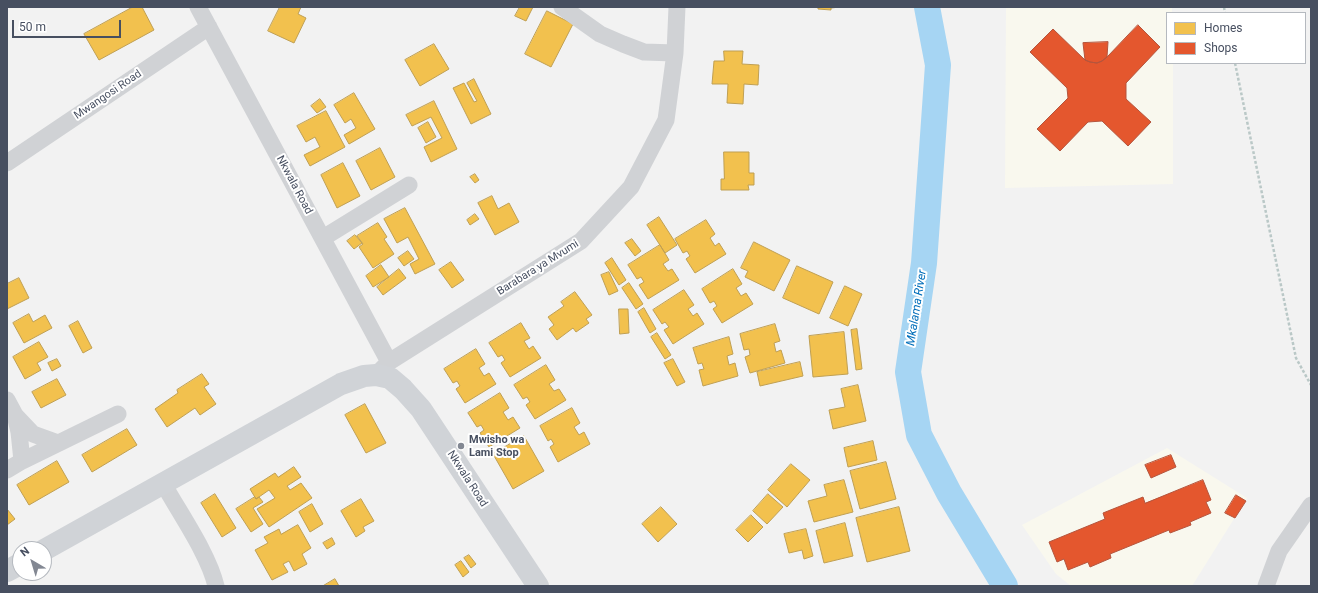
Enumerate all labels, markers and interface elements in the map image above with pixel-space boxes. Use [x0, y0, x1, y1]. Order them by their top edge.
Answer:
scale bar [14, 12, 123, 38]
legend [1166, 12, 1306, 64]
text: 50 m [19, 20, 46, 34]
text: Homes [1204, 21, 1242, 35]
text: Shops [1204, 41, 1238, 55]
street label: Mwangosi Road [72, 68, 144, 122]
street label: Nkwala Road [273, 154, 315, 216]
street label: Barabara ya Mvumi [495, 238, 581, 298]
water label: Mkalama River [904, 269, 930, 347]
place label: Mwisho wa Lami Stop [469, 433, 524, 459]
marker: Mwisho wa Lami Stop [456, 441, 466, 451]
street label: Nkwala Road [444, 448, 490, 510]
north arrow [12, 541, 52, 581]
text: N [18, 544, 32, 559]

